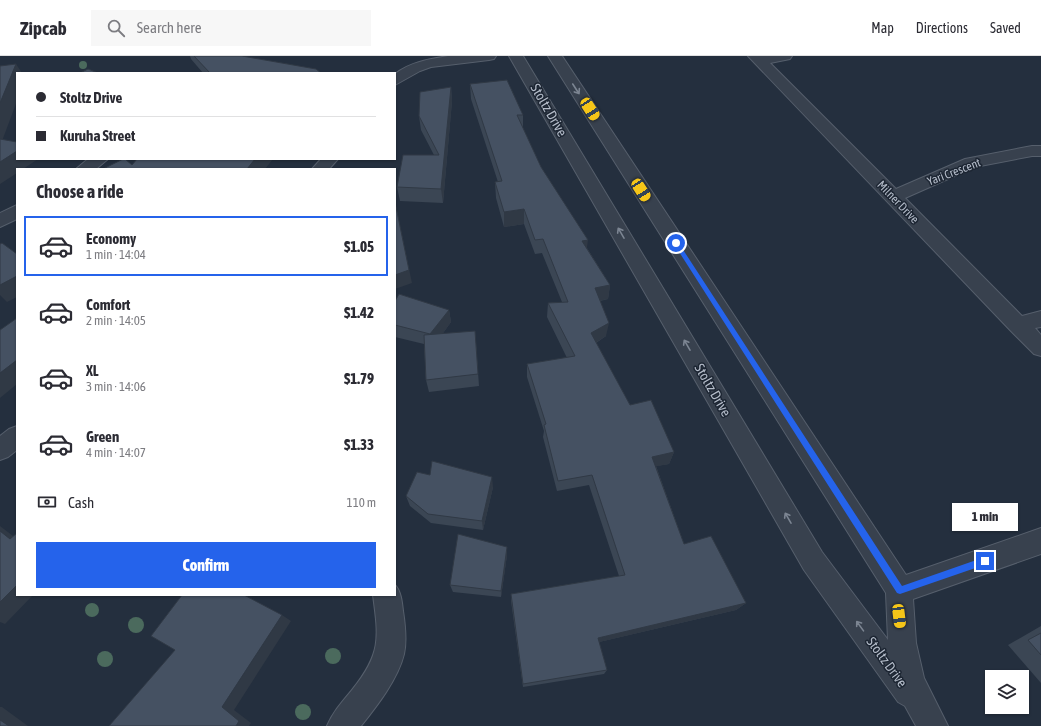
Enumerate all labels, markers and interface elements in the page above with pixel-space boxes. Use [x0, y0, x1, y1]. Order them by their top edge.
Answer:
search box [91, 10, 371, 46]
text: Zipcab [20, 17, 67, 39]
icon: search [105, 17, 127, 39]
text: Search here [137, 19, 202, 36]
text: Map [871, 20, 894, 36]
text: Directions [916, 20, 968, 36]
text: Saved [990, 20, 1021, 36]
street label: Stoltz Drive [528, 81, 570, 139]
one-way arrow [572, 83, 580, 94]
text: Stoltz Drive [60, 89, 122, 106]
car [578, 96, 602, 122]
text: Kuruha Street [60, 127, 135, 144]
street label: Yari Crescent [925, 155, 983, 189]
car [629, 177, 653, 203]
street label: Milner Drive [874, 178, 922, 226]
text: Choose a ride [36, 181, 124, 202]
icon: car [38, 228, 74, 264]
one-way arrow [617, 228, 625, 239]
text: Economy [86, 230, 136, 247]
route start [667, 234, 685, 252]
text: $1.05 [344, 238, 374, 255]
text: 1 min · 14:04 [86, 247, 146, 262]
icon: car [38, 294, 74, 330]
text: Comfort [86, 296, 130, 313]
text: $1.42 [344, 304, 374, 321]
text: 2 min · 14:05 [86, 313, 146, 328]
one-way arrow [682, 339, 690, 351]
icon: car [38, 360, 74, 396]
street label: Stoltz Drive [692, 361, 734, 419]
text: XL [86, 362, 99, 379]
text: $1.79 [344, 370, 374, 387]
text: 3 min · 14:06 [86, 379, 146, 394]
icon: car [38, 426, 74, 462]
text: Green [86, 428, 119, 445]
text: $1.33 [344, 436, 374, 453]
text: 4 min · 14:07 [86, 445, 146, 460]
icon: cash [36, 491, 58, 513]
text: Cash [68, 494, 94, 511]
text: 110 m [347, 495, 376, 510]
callout: 1 min [952, 503, 1018, 531]
text: 1 min [972, 509, 998, 524]
one-way arrow [783, 512, 791, 524]
button: Confirm [36, 542, 376, 588]
route end [976, 552, 994, 570]
car [892, 603, 906, 629]
one-way arrow [856, 620, 864, 631]
street label: Stoltz Drive [863, 634, 911, 690]
map controls [985, 670, 1029, 714]
button: layers [985, 670, 1029, 714]

